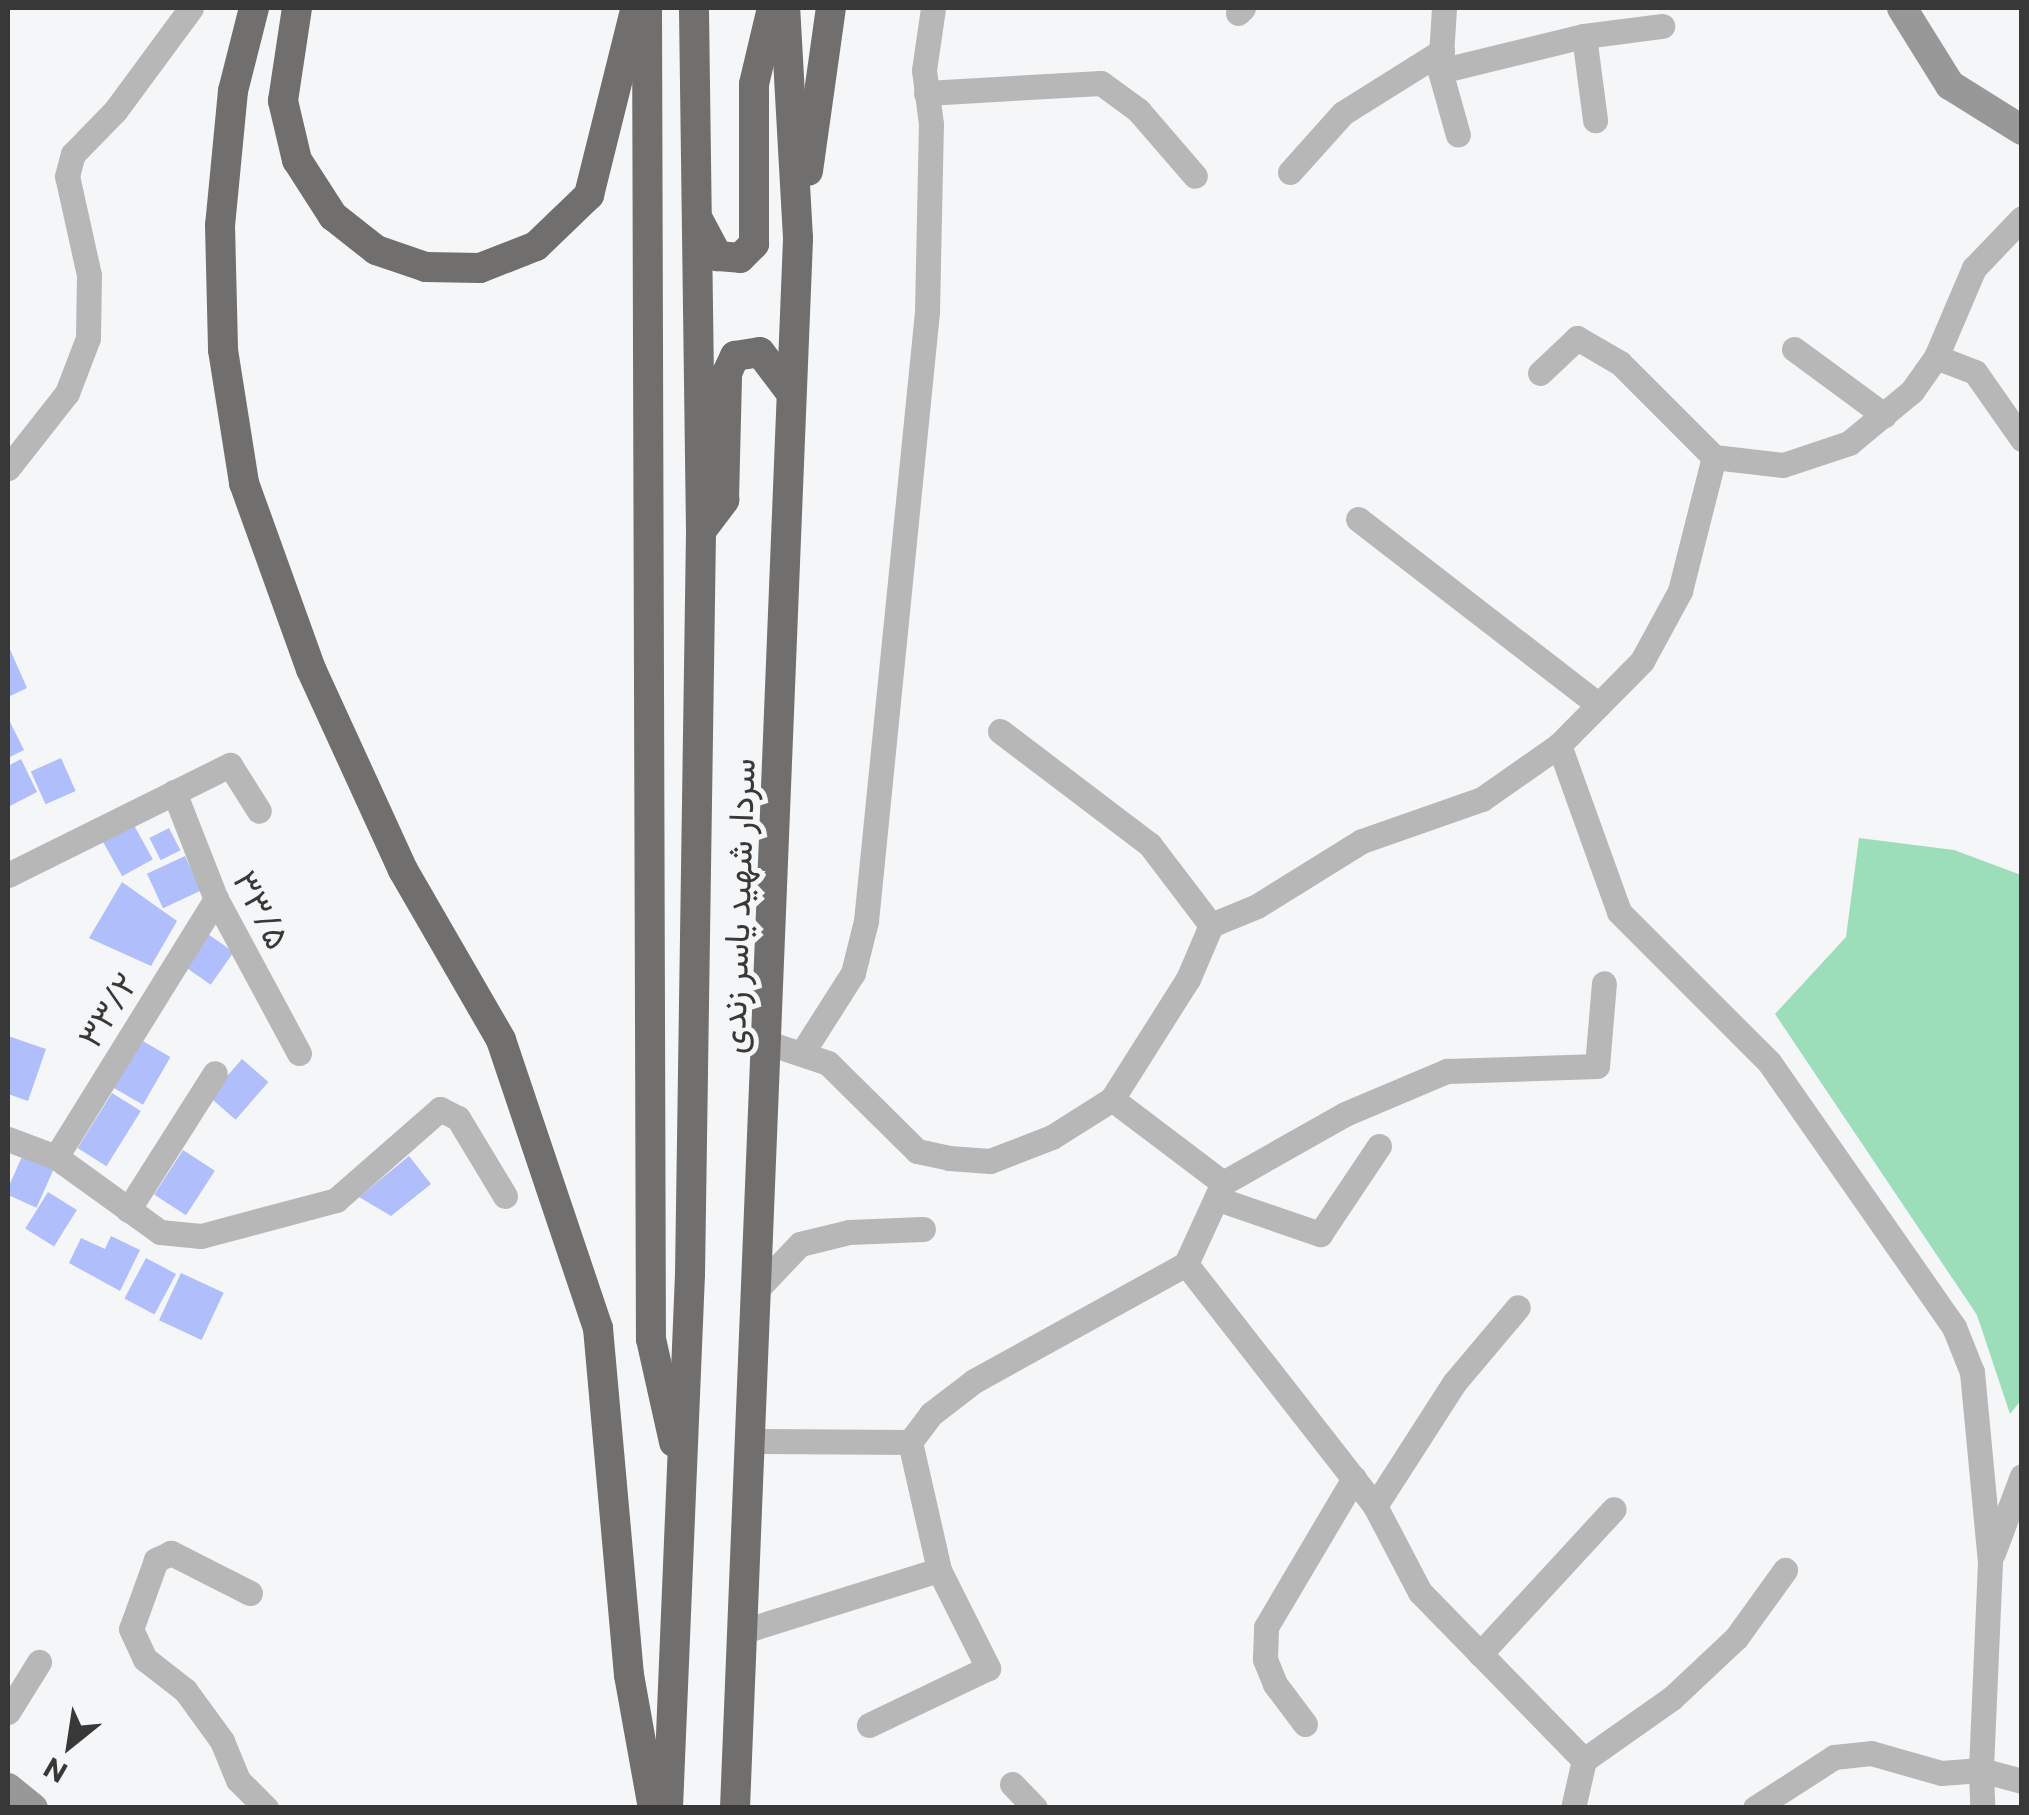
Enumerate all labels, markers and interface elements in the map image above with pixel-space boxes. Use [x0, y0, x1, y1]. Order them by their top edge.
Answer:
street label: سردار شهید یاسر زندی [710, 757, 762, 1055]
street label: ۳۳/۵ [226, 863, 300, 955]
street label: ۳۳/۲ [67, 964, 145, 1054]
north arrow [20, 1695, 120, 1795]
text: N [37, 1751, 73, 1791]

